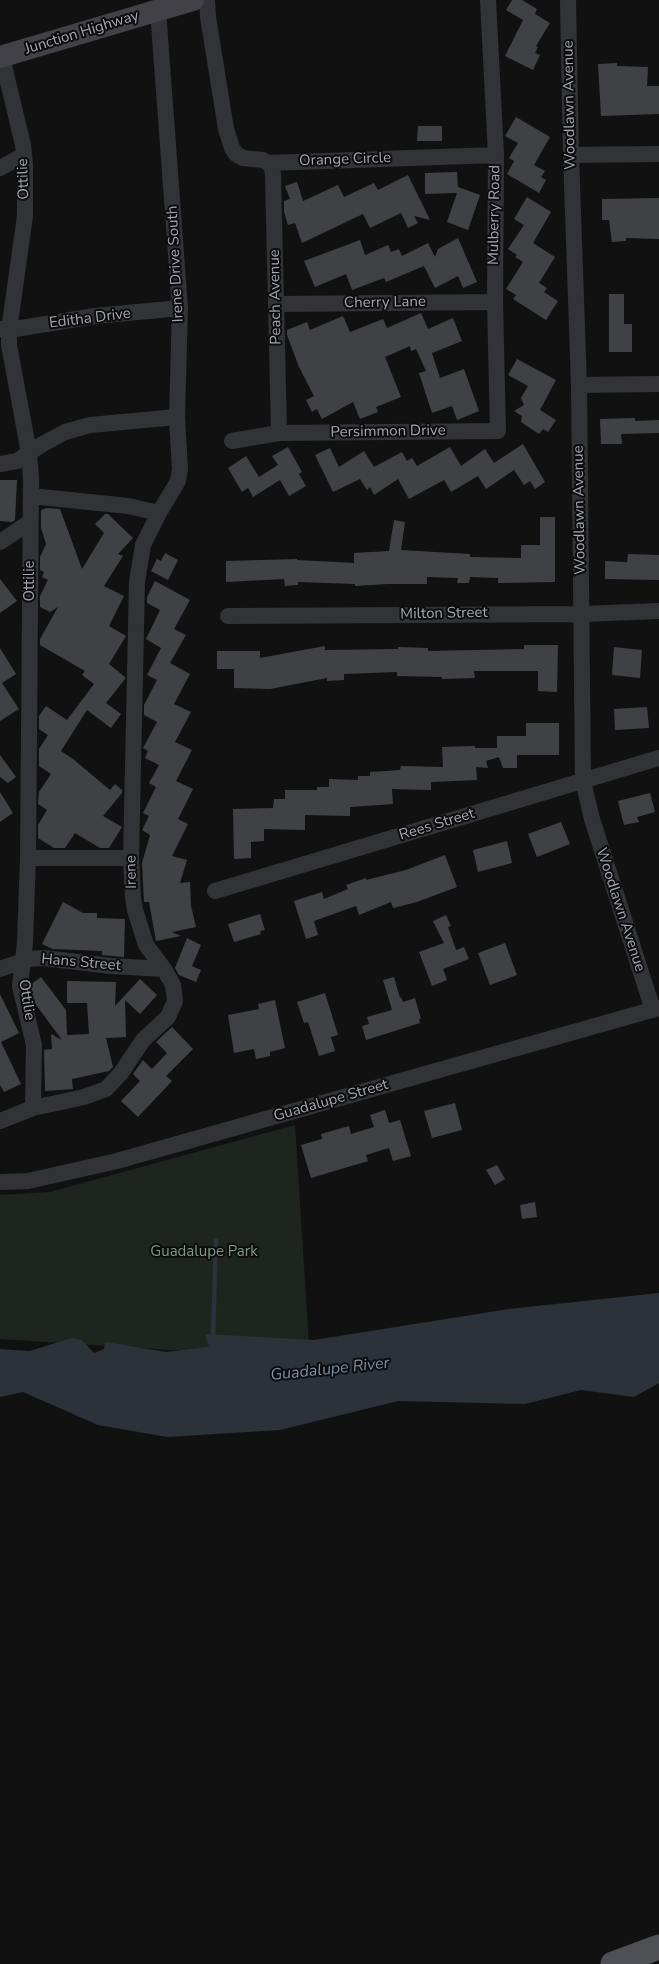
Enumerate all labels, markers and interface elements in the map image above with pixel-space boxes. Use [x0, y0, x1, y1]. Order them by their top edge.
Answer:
street label: Junction Highway [23, 7, 141, 59]
street label: Woodlawn Avenue [560, 40, 580, 170]
street label: Orange Circle [299, 149, 391, 171]
street label: Ottilie [14, 158, 34, 200]
street label: Mulberry Road [485, 165, 505, 265]
street label: Irene Drive South [164, 205, 188, 323]
street label: Peach Avenue [266, 249, 286, 345]
street label: Cherry Lane [344, 293, 426, 313]
street label: Editha Drive [48, 305, 132, 333]
street label: Persimmon Drive [330, 422, 446, 442]
street label: Woodlawn Avenue [570, 445, 590, 575]
street label: Ottilie [21, 560, 39, 602]
street label: Milton Street [400, 604, 488, 624]
street label: Rees Street [397, 805, 477, 845]
street label: Woodlawn Avenue [591, 846, 649, 974]
street label: Irene [123, 855, 141, 889]
street label: Hans Street [40, 951, 122, 975]
street label: Ottilie [14, 978, 38, 1022]
street label: Guadalupe Street [272, 1076, 390, 1126]
park label: Guadalupe Park [150, 1243, 258, 1261]
water label: Guadalupe River [270, 1354, 390, 1386]

